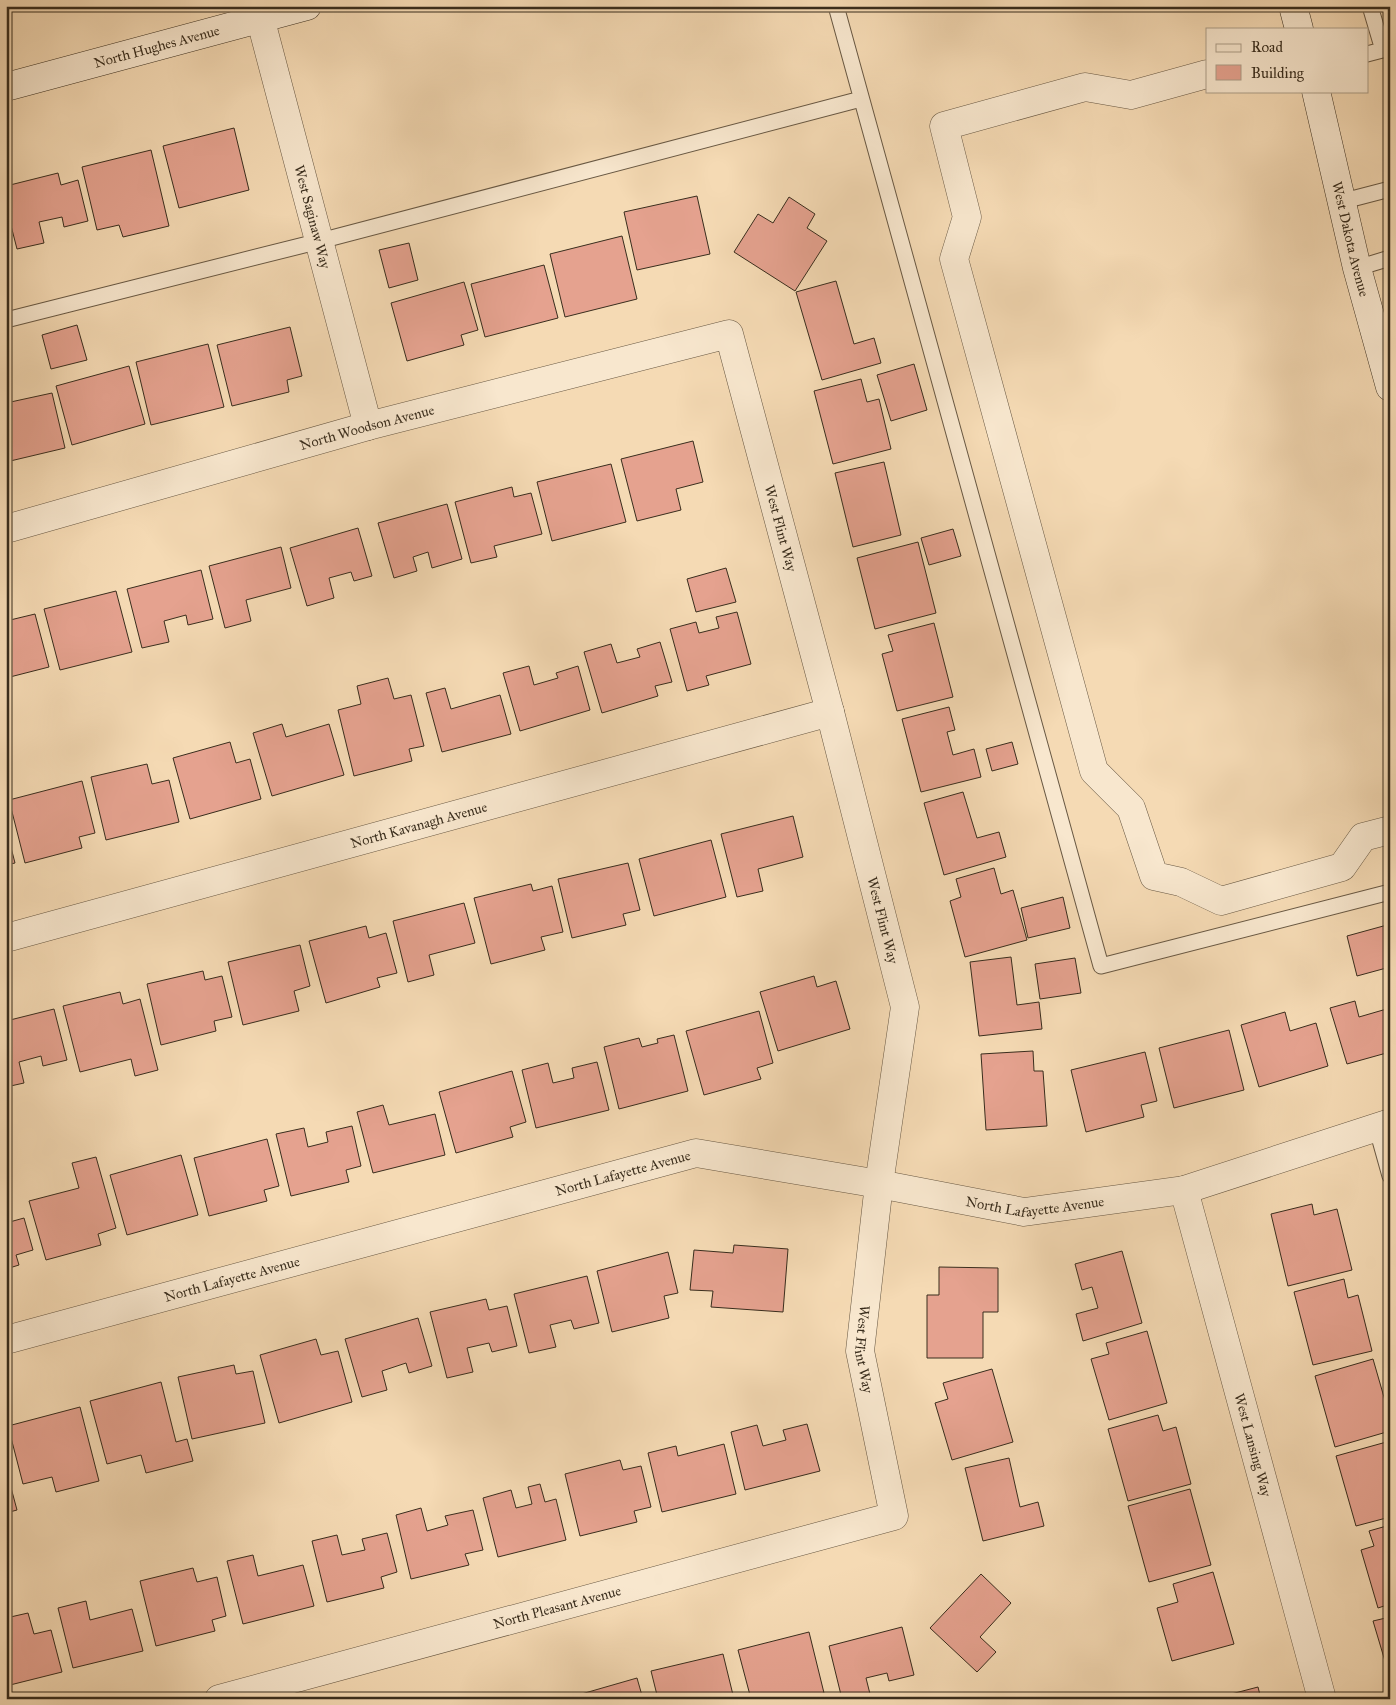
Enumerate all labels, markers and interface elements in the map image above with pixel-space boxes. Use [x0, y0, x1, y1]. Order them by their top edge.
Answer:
street label: North Hughes Avenue [92, 22, 222, 72]
legend [1206, 28, 1368, 92]
text: Road [1251, 38, 1283, 56]
text: Building [1251, 64, 1305, 82]
street label: West Saginaw Way [290, 163, 334, 271]
street label: West Dakota Avenue [1328, 180, 1373, 299]
street label: North Woodson Avenue [298, 401, 436, 454]
street label: West Flint Way [761, 483, 800, 574]
street label: North Kavanagh Avenue [349, 798, 489, 852]
street label: West Flint Way [863, 875, 902, 966]
street label: North Lafayette Avenue [553, 1147, 693, 1200]
street label: North Lafayette Avenue [964, 1193, 1105, 1222]
street label: North Lafayette Avenue [162, 1253, 302, 1306]
street label: West Flint Way [851, 1304, 877, 1395]
street label: West Lansing Way [1230, 1391, 1275, 1499]
street label: North Pleasant Avenue [491, 1582, 623, 1633]

